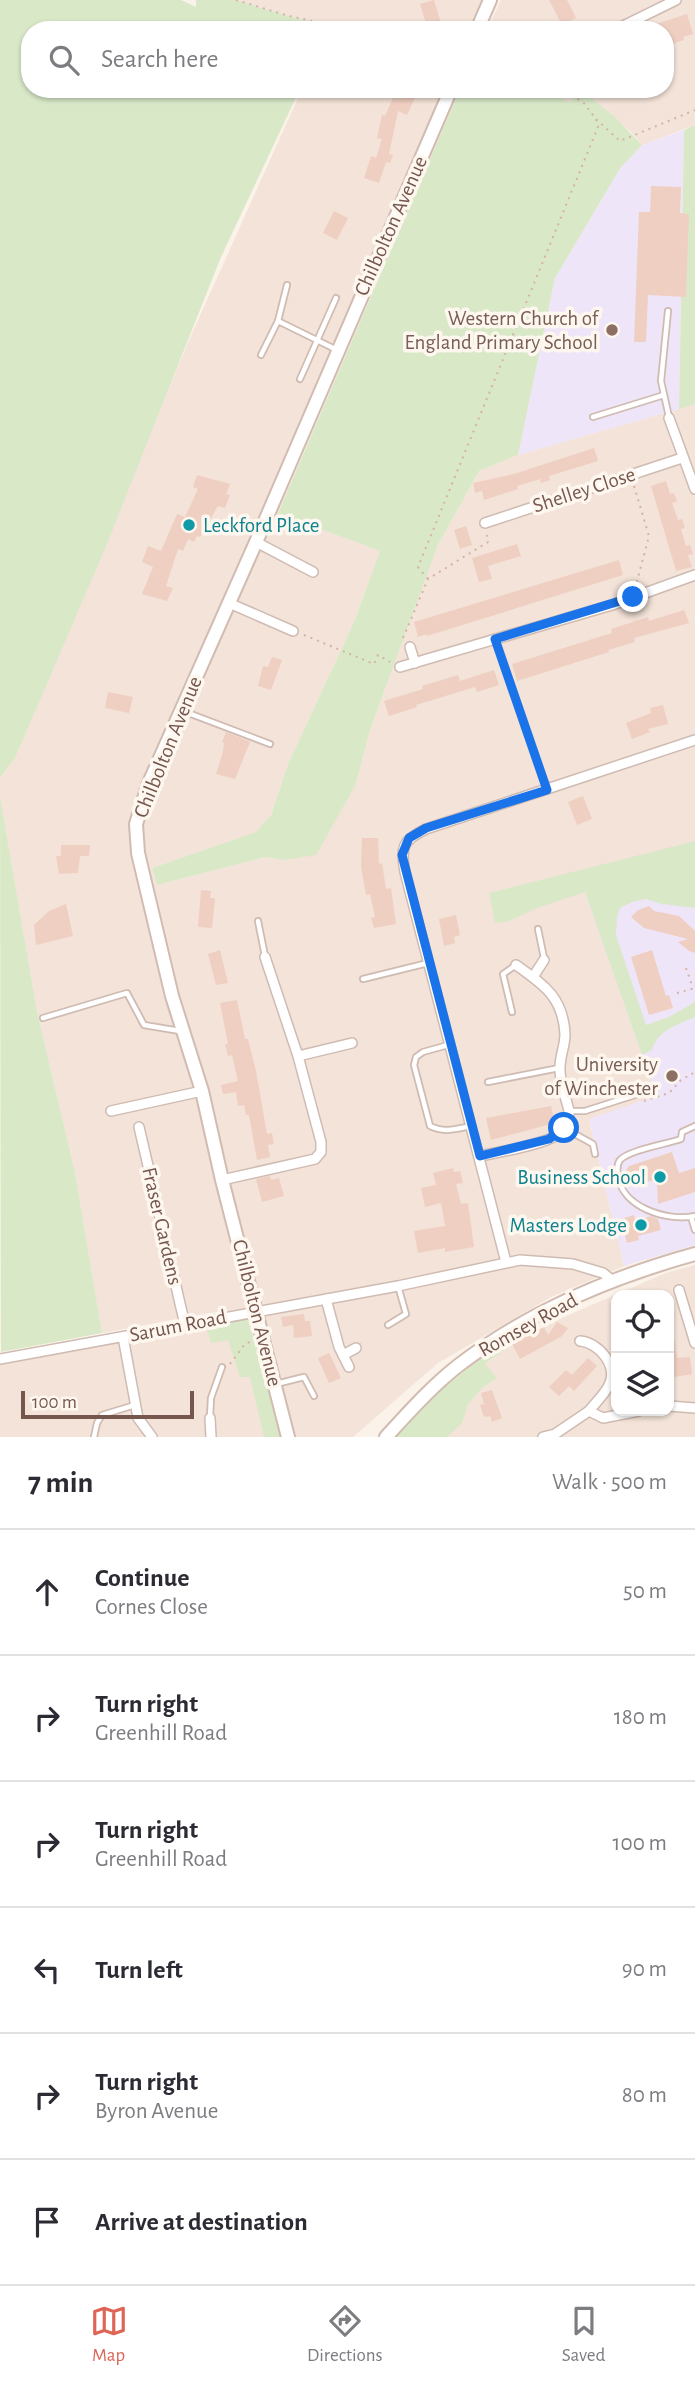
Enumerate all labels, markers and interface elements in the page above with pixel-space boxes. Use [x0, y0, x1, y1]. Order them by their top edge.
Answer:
search box [21, 21, 674, 98]
icon: search [45, 41, 83, 79]
text: Search here [101, 46, 219, 72]
street label: Chilbolton Avenue [351, 153, 431, 299]
place label: Western Church of England Primary School [405, 308, 600, 353]
marker: Western Church of England Primary School [604, 322, 620, 338]
street label: Shelley Close [530, 464, 638, 516]
place label: Leckford Place [203, 515, 320, 536]
marker: Leckford Place [181, 517, 197, 533]
route end [617, 581, 648, 612]
street label: Chilbolton Avenue [130, 673, 206, 821]
place label: University of Winchester [544, 1054, 658, 1099]
marker: University of Winchester [664, 1068, 680, 1084]
route start [548, 1112, 579, 1143]
street label: Fraser Gardens [138, 1165, 186, 1287]
place label: Business School [517, 1167, 646, 1188]
marker: Business School [652, 1169, 668, 1185]
place label: Masters Lodge [510, 1215, 627, 1236]
marker: Masters Lodge [633, 1217, 649, 1233]
street label: Chilbolton Avenue [229, 1237, 285, 1389]
street label: Romsey Road [475, 1289, 581, 1361]
map controls [611, 1290, 674, 1416]
button: locate [611, 1290, 674, 1353]
street label: Sarum Road [128, 1306, 228, 1346]
button: layers [611, 1353, 674, 1416]
scale bar [21, 1388, 194, 1420]
text: 100 m [32, 1393, 77, 1412]
text: 7 min [28, 1468, 93, 1498]
text: Walk · 500 m [552, 1471, 667, 1494]
text: Continue [95, 1565, 190, 1591]
icon: ahead [28, 1573, 66, 1611]
text: 50 m [623, 1580, 667, 1603]
text: Cornes Close [95, 1596, 208, 1619]
text: Turn right [95, 1691, 198, 1717]
icon: right [28, 1699, 66, 1737]
text: 180 m [614, 1706, 667, 1729]
text: Greenhill Road [95, 1722, 227, 1745]
text: Turn right [95, 1817, 198, 1843]
icon: right [28, 1825, 66, 1863]
text: 100 m [613, 1832, 667, 1855]
text: Greenhill Road [95, 1848, 227, 1871]
icon: left [28, 1951, 66, 1989]
text: Turn left [95, 1957, 183, 1983]
text: 90 m [622, 1958, 667, 1981]
text: Turn right [95, 2069, 198, 2095]
icon: right [28, 2077, 66, 2115]
text: 80 m [622, 2084, 667, 2107]
text: Byron Avenue [95, 2100, 218, 2123]
icon: arrive [28, 2203, 66, 2241]
text: Arrive at destination [95, 2209, 308, 2235]
tab: Map [90, 2302, 128, 2367]
tab: Directions [307, 2302, 383, 2367]
tab: Saved [562, 2302, 605, 2367]

